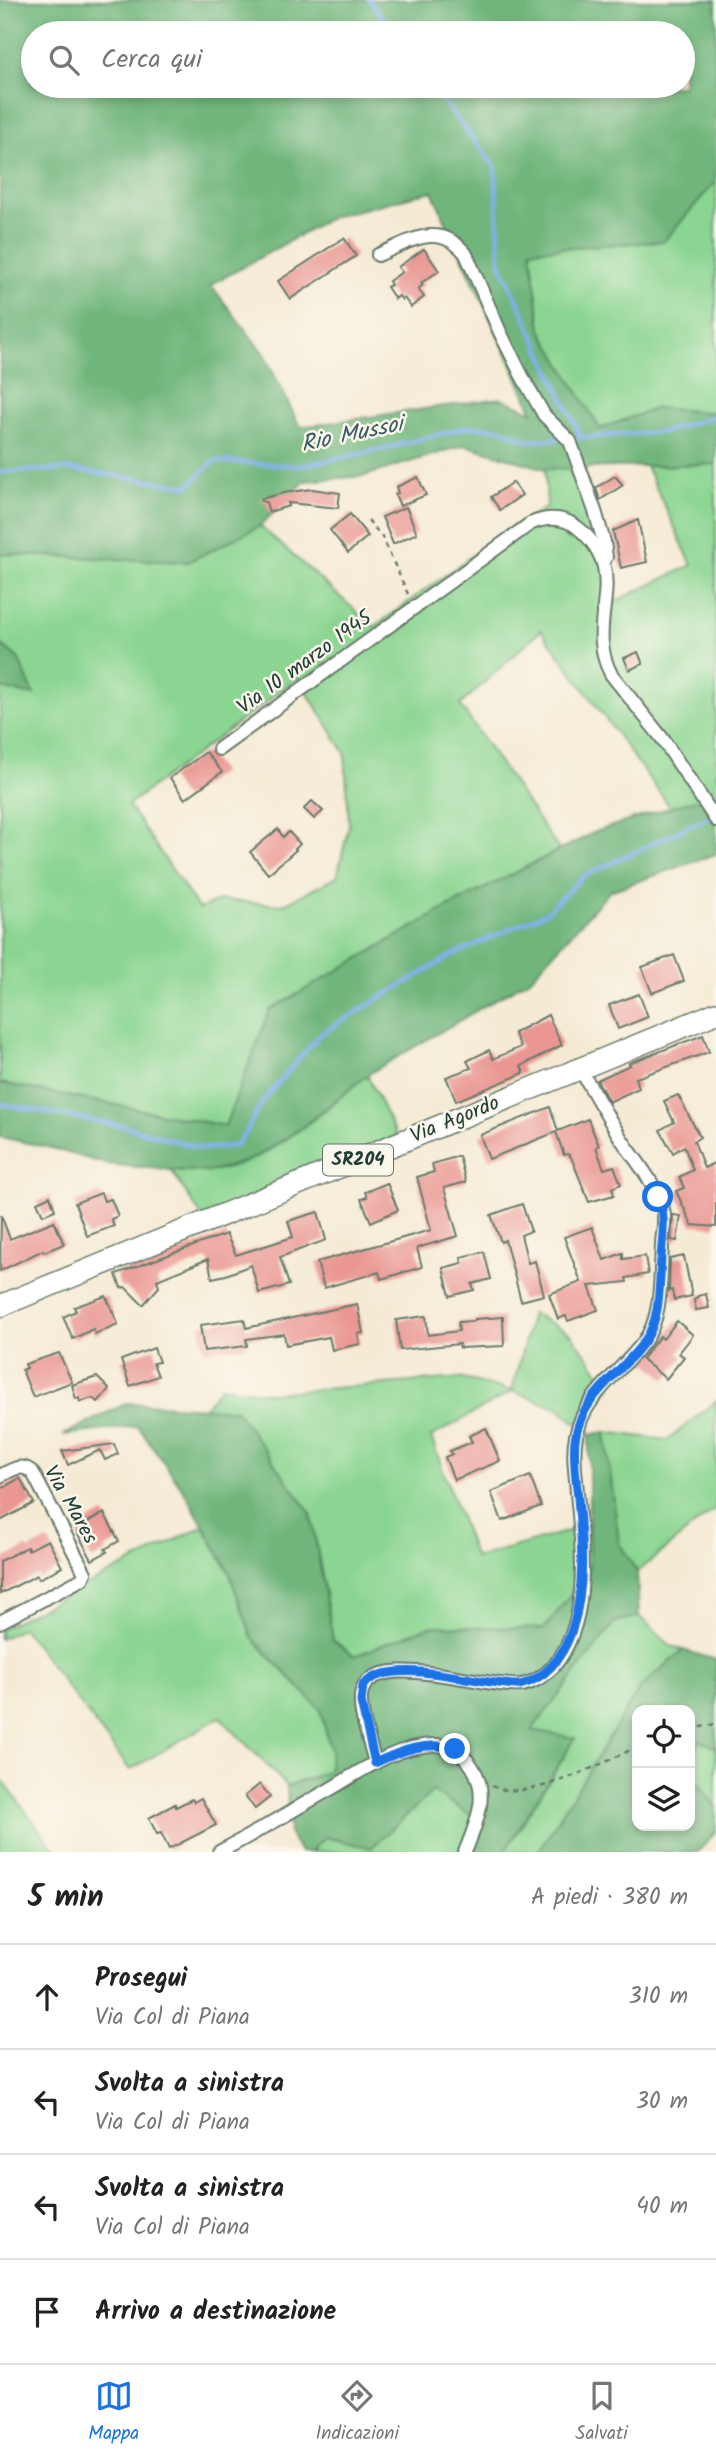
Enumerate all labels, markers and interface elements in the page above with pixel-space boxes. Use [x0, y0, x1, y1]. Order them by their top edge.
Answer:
search box [21, 21, 695, 98]
text: Cerca qui [101, 39, 202, 81]
icon: search [45, 41, 83, 79]
water label: Rio Mussoi [298, 406, 411, 463]
street label: Via 10 marzo 1945 [230, 602, 381, 723]
street label: Via Agordo [405, 1087, 505, 1153]
road number: SR204 [323, 1144, 393, 1176]
route start [642, 1181, 673, 1212]
street label: Via Mares [34, 1459, 106, 1551]
map controls [632, 1705, 695, 1831]
button: locate [632, 1705, 695, 1768]
route end [439, 1733, 470, 1764]
button: layers [632, 1768, 695, 1831]
text: 5 min [28, 1874, 104, 1922]
text: A piedi · 380 m [531, 1880, 688, 1916]
text: Prosegui [95, 1958, 187, 2000]
icon: ahead [28, 1978, 66, 2016]
text: 310 m [629, 1979, 688, 2015]
text: Via Col di Piana [95, 2000, 250, 2036]
text: Svolta a sinistra [95, 2063, 284, 2105]
icon: left [28, 2083, 66, 2121]
text: 30 m [636, 2084, 688, 2120]
text: Via Col di Piana [95, 2105, 250, 2141]
text: Svolta a sinistra [95, 2168, 284, 2210]
icon: left [28, 2188, 66, 2226]
text: 40 m [636, 2189, 688, 2225]
text: Via Col di Piana [95, 2210, 250, 2246]
text: Arrivo a destinazione [95, 2291, 336, 2333]
icon: arrive [28, 2293, 66, 2331]
tab: Mappa [88, 2377, 139, 2449]
tab: Indicazioni [315, 2377, 399, 2449]
tab: Salvati [575, 2377, 628, 2449]

